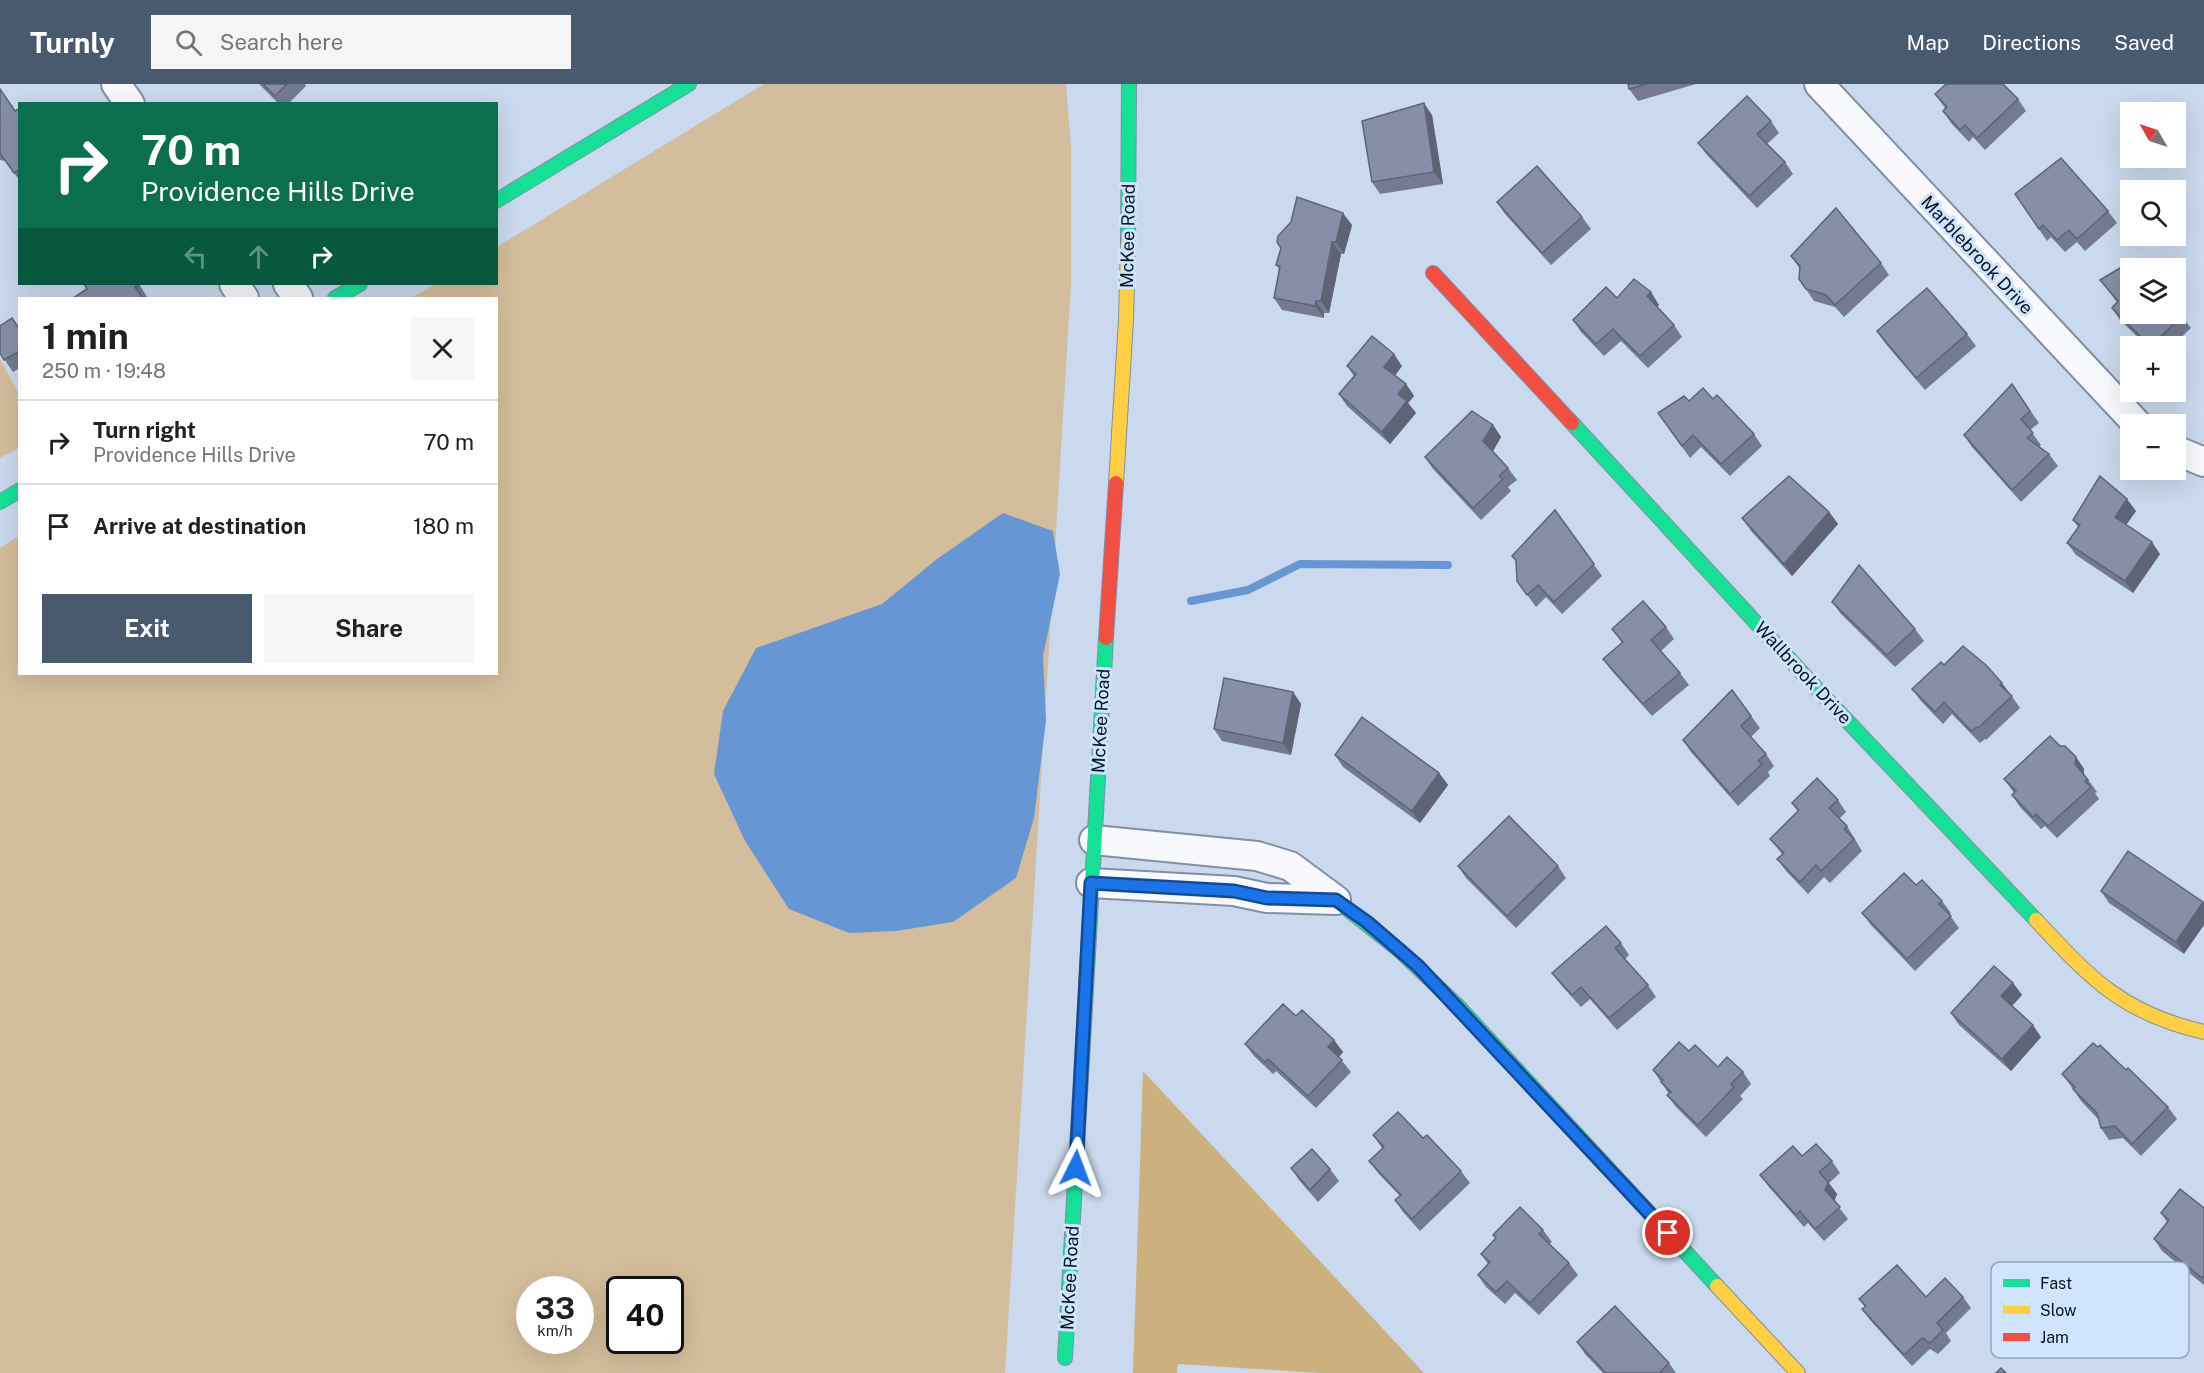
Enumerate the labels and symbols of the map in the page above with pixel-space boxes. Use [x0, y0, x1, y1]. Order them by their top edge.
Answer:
north arrow [2120, 102, 2186, 168]
street label: McKee Road [1116, 184, 1139, 288]
street label: Marblebrook Drive [1917, 191, 2038, 318]
street label: Wallbrook Drive [1751, 617, 1856, 728]
street label: McKee Road [1087, 668, 1114, 774]
position arrow [1044, 1136, 1108, 1200]
pin [1642, 1207, 1693, 1258]
street label: McKee Road [1056, 1225, 1083, 1331]
legend [1991, 1262, 2189, 1358]
text: Fast [2040, 1274, 2072, 1293]
speed limit sign: 40 [606, 1276, 684, 1354]
text: Slow [2040, 1301, 2077, 1320]
text: Jam [2040, 1328, 2069, 1347]

